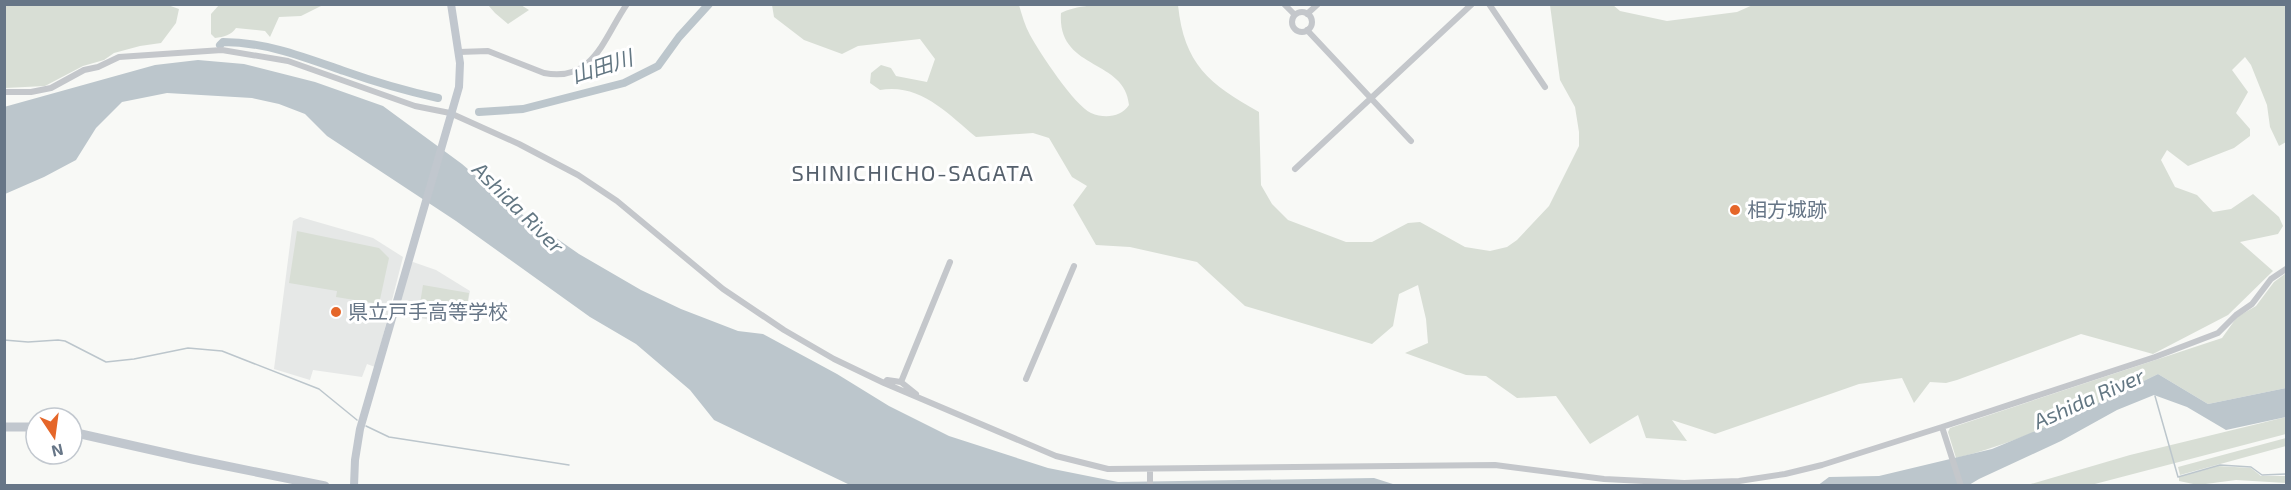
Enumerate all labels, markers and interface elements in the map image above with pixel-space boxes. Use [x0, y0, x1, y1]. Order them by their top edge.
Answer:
water label: 山田川 [568, 43, 637, 87]
water label: Ashida River [468, 155, 570, 258]
district label: SHINICHICHO-SAGATA [792, 159, 1034, 185]
place label: 相方城跡 [1747, 197, 1827, 221]
marker: 相方城跡 [1728, 203, 1742, 217]
place label: 県立戸手高等学校 [348, 299, 508, 323]
marker: 県立戸手高等学校 [329, 305, 343, 319]
water label: Ashida River [2028, 362, 2148, 434]
north arrow [24, 406, 84, 466]
text: N [50, 441, 65, 462]

